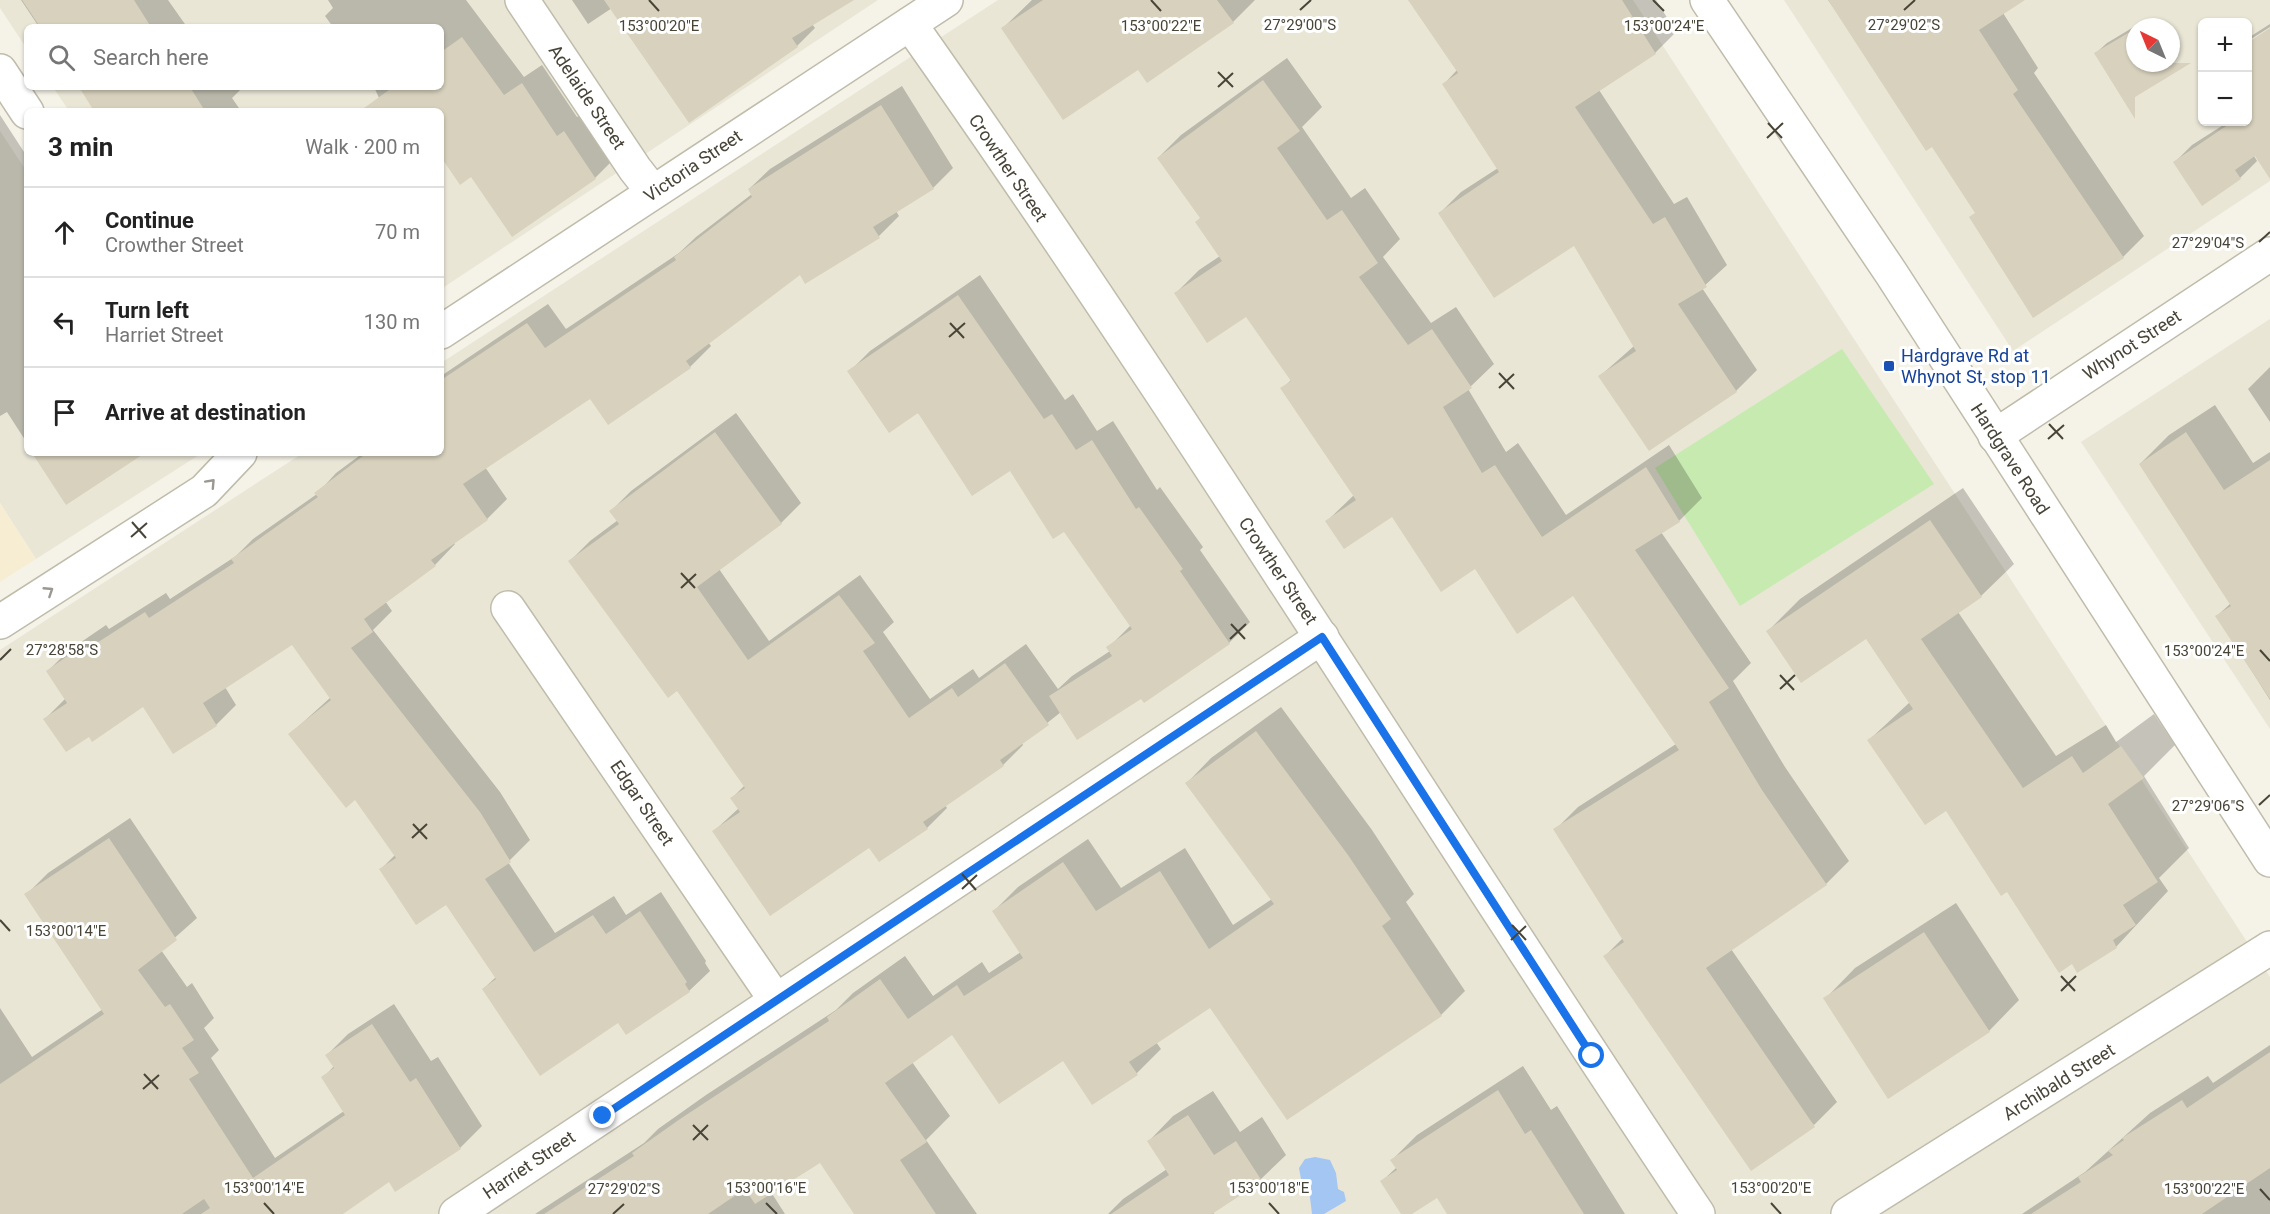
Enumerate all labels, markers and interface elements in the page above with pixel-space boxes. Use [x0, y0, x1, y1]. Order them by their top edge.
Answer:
text: 27°29'00"S [1264, 16, 1336, 34]
text: 27°29'02"S [1868, 16, 1940, 34]
text: 153°00'20"E [619, 17, 700, 35]
text: 153°00'22"E [1121, 17, 1202, 35]
text: 153°00'24"E [1624, 17, 1705, 35]
north arrow [2126, 18, 2180, 72]
map controls [2198, 18, 2252, 126]
button: + [2198, 18, 2252, 72]
search box [24, 24, 444, 90]
street label: Adelaide Street [545, 40, 630, 153]
icon: search [45, 41, 78, 74]
text: Search here [93, 45, 209, 70]
button: − [2198, 72, 2252, 126]
street label: Crowther Street [965, 110, 1052, 225]
street label: Victoria Street [640, 125, 746, 206]
text: 3 min [48, 132, 113, 162]
text: Walk · 200 m [305, 135, 420, 159]
text: Continue [105, 208, 194, 233]
icon: ahead [48, 216, 81, 249]
text: 70 m [375, 220, 420, 244]
text: Crowther Street [105, 233, 244, 257]
text: 27°29'04"S [2172, 234, 2244, 252]
text: Turn left [105, 298, 189, 323]
street label: Whynot Street [2079, 305, 2185, 384]
icon: left [48, 306, 81, 339]
text: 130 m [364, 310, 420, 334]
text: Harriet Street [105, 323, 223, 347]
place label: Hardgrave Rd at Whynot St, stop 11 [1901, 345, 2051, 387]
marker: Hardgrave Rd at Whynot St, stop 11 [1882, 359, 1896, 373]
icon: arrive [48, 396, 81, 429]
street label: Hardgrave Road [1967, 399, 2054, 518]
text: Arrive at destination [105, 400, 306, 425]
one-way arrow [204, 479, 215, 490]
street label: Crowther Street [1235, 513, 1322, 628]
one-way arrow [43, 586, 53, 598]
text: 27°28'58"S [26, 641, 98, 659]
text: 153°00'24"E [2164, 642, 2245, 660]
street label: Edgar Street [606, 756, 679, 849]
text: 27°29'06"S [2172, 797, 2244, 815]
text: 153°00'14"E [26, 922, 107, 940]
street label: Archibald Street [1999, 1039, 2119, 1124]
route start [1578, 1042, 1604, 1068]
route end [589, 1102, 615, 1128]
street label: Harriet Street [479, 1126, 579, 1203]
text: 153°00'14"E [224, 1179, 305, 1197]
text: 153°00'16"E [726, 1179, 807, 1197]
text: 153°00'18"E [1229, 1179, 1310, 1197]
text: 153°00'20"E [1731, 1179, 1812, 1197]
text: 27°29'02"S [588, 1180, 660, 1198]
text: 153°00'22"E [2164, 1180, 2245, 1198]

